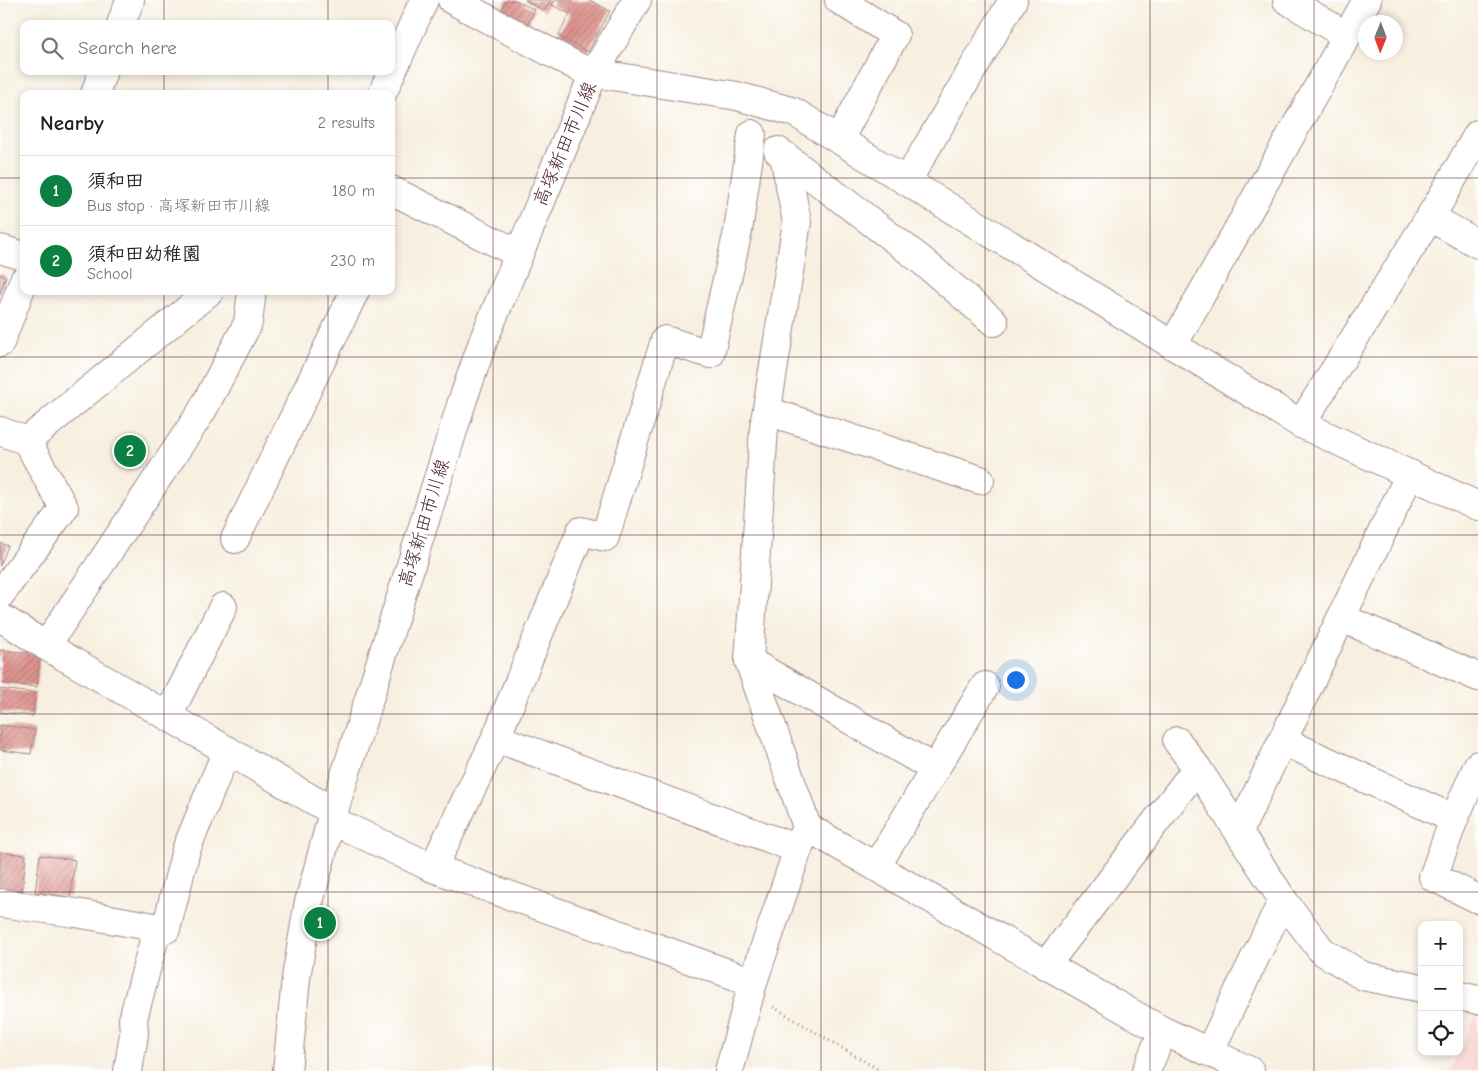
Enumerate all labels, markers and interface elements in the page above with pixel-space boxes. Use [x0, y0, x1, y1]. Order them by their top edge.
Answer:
north arrow [1358, 15, 1403, 60]
search box [20, 20, 395, 75]
icon: search [38, 34, 66, 62]
text: Search here [78, 37, 177, 59]
street label: 高塚新田市川線 [529, 78, 601, 210]
text: Nearby [40, 111, 104, 135]
text: 2 results [318, 114, 375, 132]
text: 須和田 [87, 170, 144, 192]
text: 1 [53, 182, 59, 200]
text: 180 m [332, 182, 375, 200]
text: Bus stop · 高塚新田市川線 [87, 197, 270, 215]
text: 須和田幼稚園 [87, 243, 201, 265]
text: 2 [52, 252, 60, 270]
text: 230 m [330, 252, 375, 270]
text: School [87, 265, 133, 283]
pin: 2 [114, 432, 146, 470]
street label: 高塚新田市川線 [394, 456, 454, 590]
your location [1003, 667, 1029, 693]
pin: 1 [304, 904, 336, 942]
map controls [1418, 921, 1463, 1056]
button: + [1418, 921, 1463, 966]
button: − [1418, 966, 1463, 1011]
button: locate [1418, 1011, 1463, 1056]

